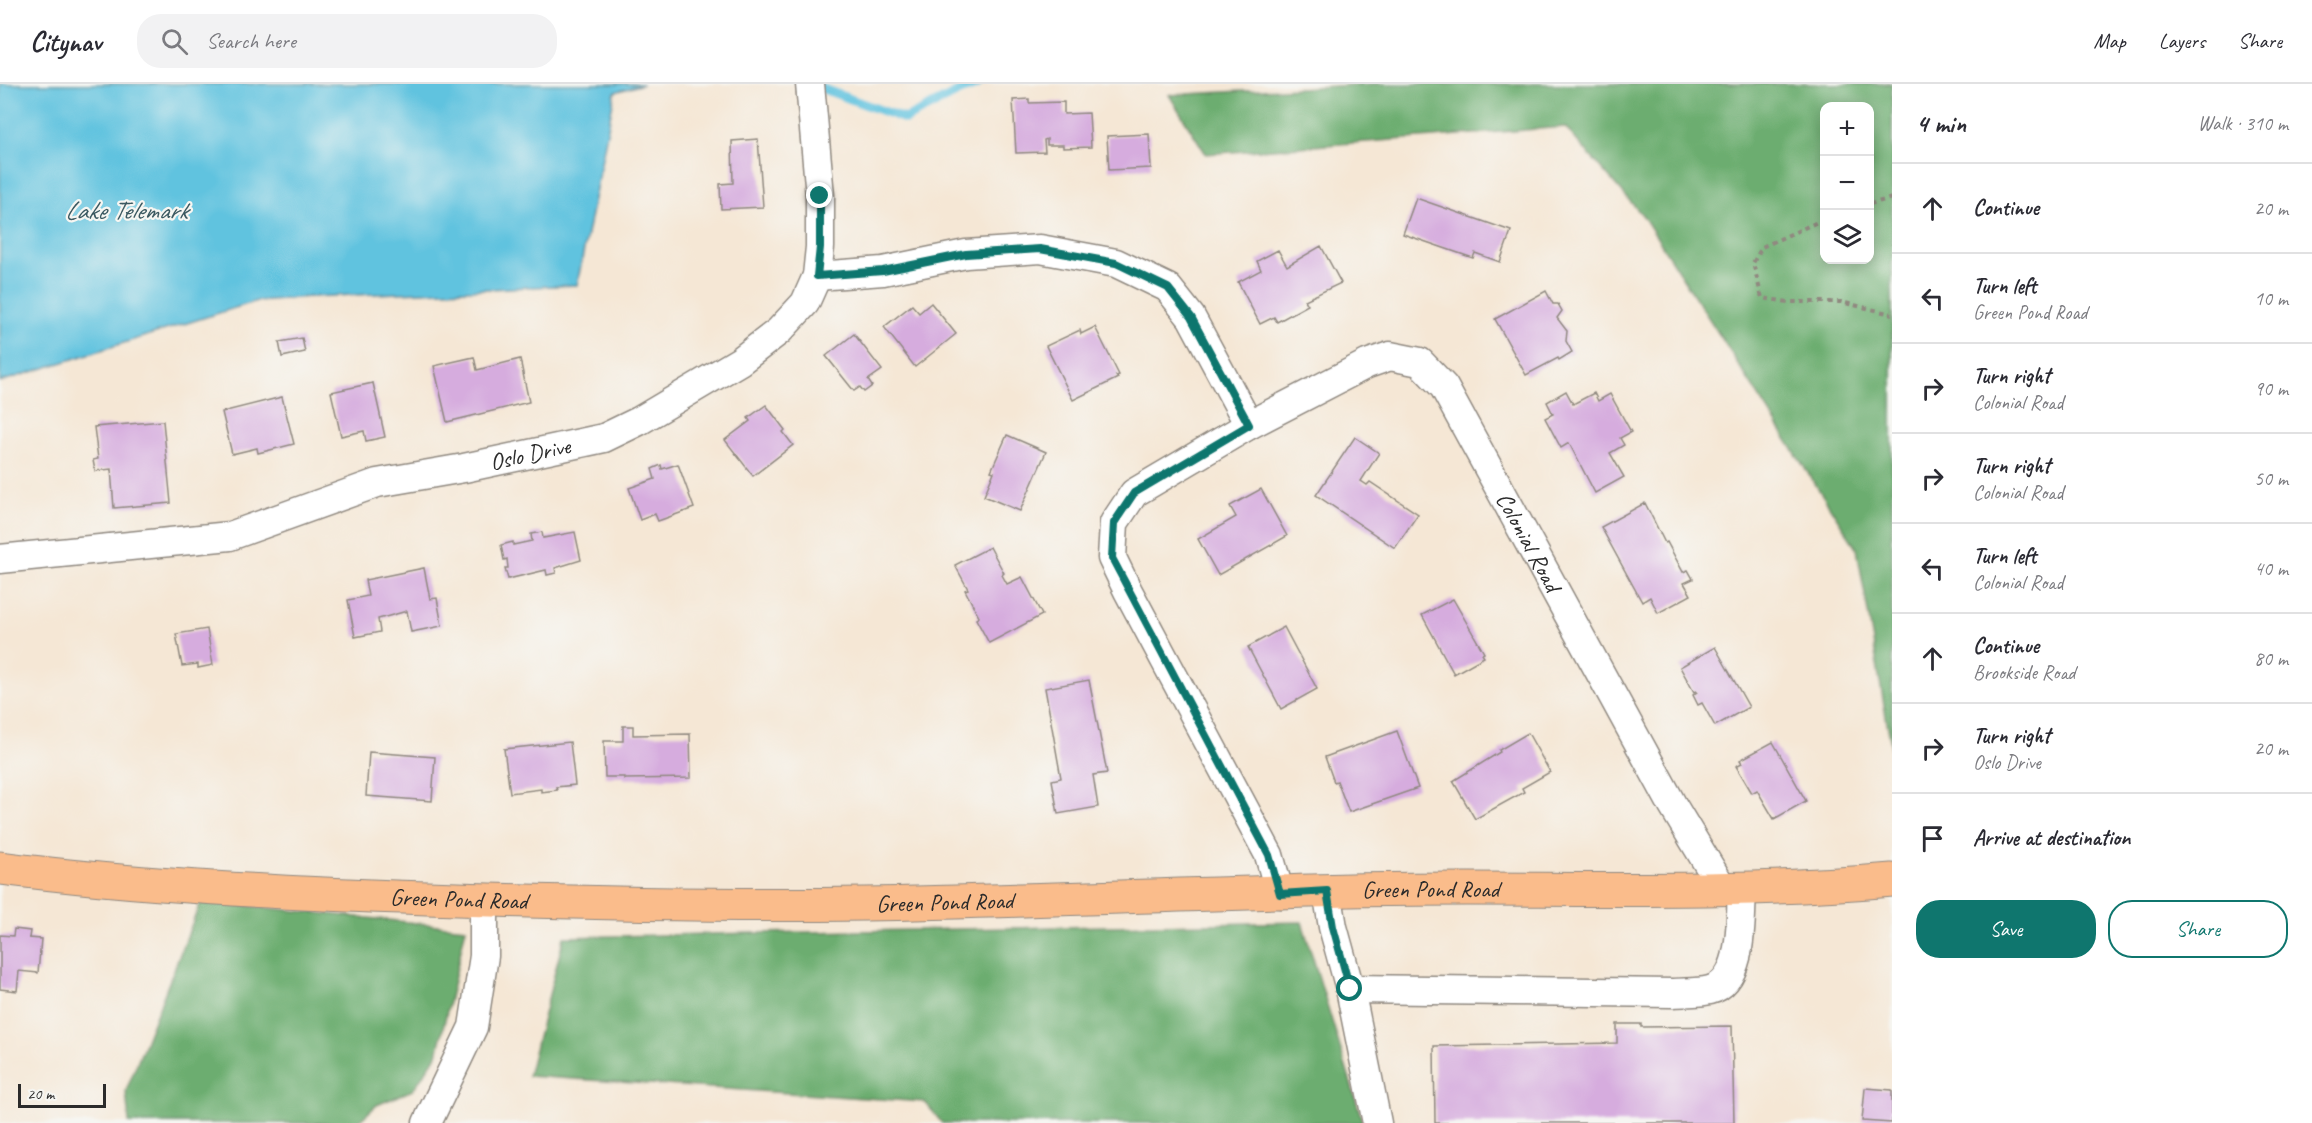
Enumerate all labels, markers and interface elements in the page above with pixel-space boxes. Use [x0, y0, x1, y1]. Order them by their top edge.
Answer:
search box [137, 14, 557, 68]
text: Citynav [30, 24, 101, 59]
icon: search [158, 25, 191, 58]
text: Search here [206, 27, 296, 55]
text: Map [2093, 28, 2126, 54]
text: Layers [2159, 28, 2205, 54]
text: Share [2238, 28, 2282, 54]
map controls [1820, 102, 1874, 264]
button: + [1820, 102, 1874, 156]
text: 4 min [1916, 107, 1966, 140]
text: Walk · 310 m [2198, 111, 2288, 136]
button: − [1820, 156, 1874, 210]
route end [806, 182, 832, 208]
icon: ahead [1916, 192, 1949, 225]
water label: Lake Telemark [65, 194, 192, 227]
text: Continue [1973, 194, 2039, 222]
text: 20 m [2254, 196, 2288, 221]
button: layers [1820, 210, 1874, 264]
text: Turn left [1973, 272, 2037, 300]
icon: left [1916, 282, 1949, 315]
text: 10 m [2254, 286, 2288, 311]
text: Green Pond Road [1973, 300, 2087, 325]
text: Turn right [1973, 362, 2050, 390]
icon: right [1916, 372, 1949, 405]
text: 90 m [2254, 376, 2288, 401]
text: Colonial Road [1973, 390, 2063, 415]
street label: Oslo Drive [487, 430, 575, 477]
text: Turn right [1973, 452, 2050, 480]
icon: right [1916, 462, 1949, 495]
text: 50 m [2254, 466, 2288, 491]
text: Colonial Road [1973, 480, 2063, 505]
street label: Colonial Road [1489, 487, 1569, 600]
text: Turn left [1973, 542, 2037, 570]
icon: left [1916, 552, 1949, 585]
text: 40 m [2254, 556, 2288, 581]
text: Colonial Road [1973, 570, 2063, 595]
text: Continue [1973, 632, 2039, 660]
icon: ahead [1916, 642, 1949, 675]
text: 80 m [2254, 646, 2288, 671]
text: Brookside Road [1973, 660, 2075, 685]
text: Turn right [1973, 722, 2050, 750]
icon: right [1916, 732, 1949, 765]
text: 20 m [2254, 736, 2288, 761]
text: Oslo Drive [1973, 750, 2041, 775]
icon: arrive [1916, 822, 1949, 855]
text: Arrive at destination [1973, 824, 2130, 852]
street label: Green Pond Road [1362, 874, 1503, 905]
street label: Green Pond Road [390, 882, 531, 916]
street label: Green Pond Road [876, 885, 1017, 919]
button: Save [1916, 900, 2096, 958]
button: Share [2108, 900, 2288, 958]
route start [1336, 975, 1362, 1001]
scale bar [18, 1081, 106, 1108]
text: 20 m [27, 1084, 54, 1104]

